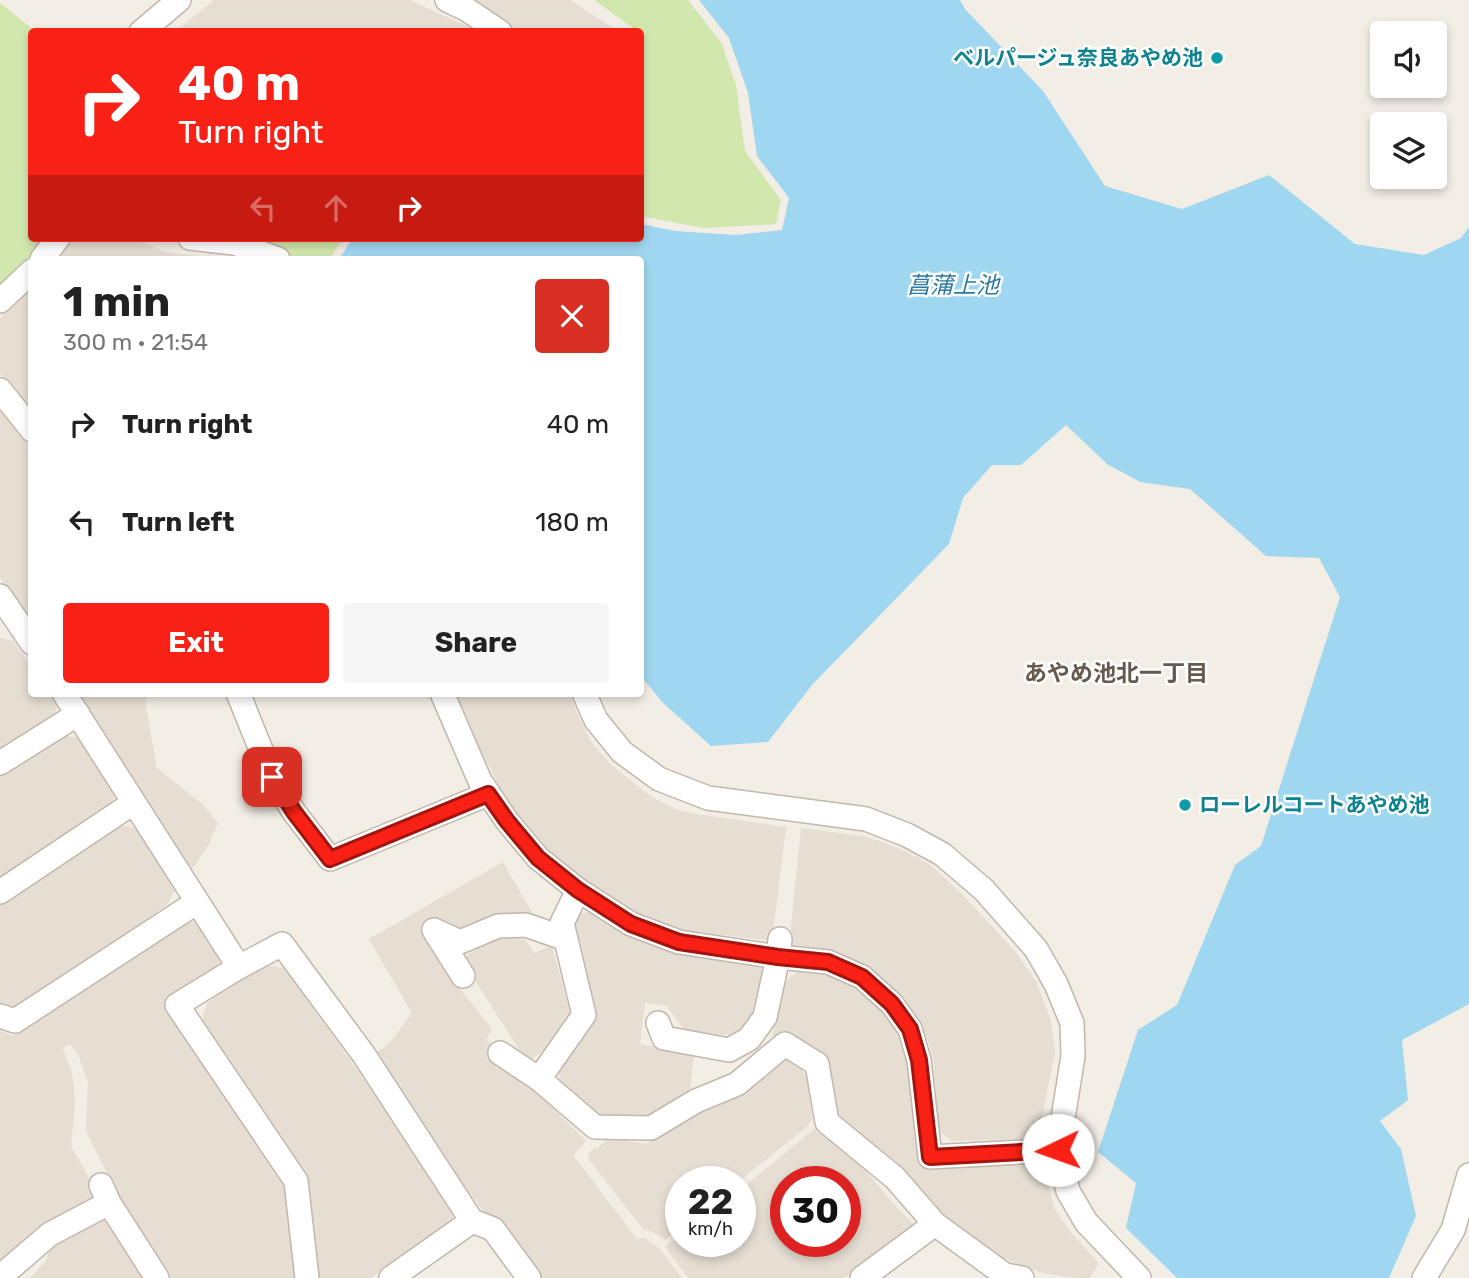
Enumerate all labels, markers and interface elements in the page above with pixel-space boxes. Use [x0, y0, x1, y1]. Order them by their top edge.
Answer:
map controls [1370, 21, 1447, 189]
button: sound [1370, 21, 1447, 98]
place label: ベルパージュ奈良あやめ池 [953, 45, 1203, 70]
marker: ベルパージュ奈良あやめ池 [1209, 50, 1225, 66]
text: 40 m [178, 54, 300, 112]
icon: right [63, 56, 154, 147]
button: layers [1370, 112, 1447, 189]
text: Turn right [178, 113, 323, 151]
icon: left [244, 189, 282, 227]
icon: ahead [317, 189, 355, 227]
icon: right [390, 189, 428, 227]
water label: 菖蒲上池 [907, 271, 1001, 299]
text: 1 min [63, 277, 170, 327]
button: close [535, 279, 609, 353]
text: 300 m · 21:54 [63, 328, 208, 356]
icon: right [63, 405, 101, 443]
text: Turn right [122, 409, 252, 440]
text: 40 m [547, 409, 609, 440]
icon: left [63, 503, 101, 541]
text: Turn left [122, 507, 234, 538]
text: 180 m [535, 507, 609, 538]
button: Exit [63, 603, 329, 683]
button: Share [343, 603, 609, 683]
district label: あやめ池北一丁目 [1024, 659, 1208, 687]
pin [242, 747, 302, 807]
icon: arrive [253, 758, 291, 796]
place label: ローレルコートあやめ池 [1199, 792, 1430, 817]
marker: ローレルコートあやめ池 [1177, 797, 1193, 813]
position arrow [1021, 1113, 1095, 1187]
speed limit sign: 30 [770, 1166, 861, 1257]
text: 22 [688, 1181, 733, 1223]
text: km/h [688, 1218, 733, 1240]

